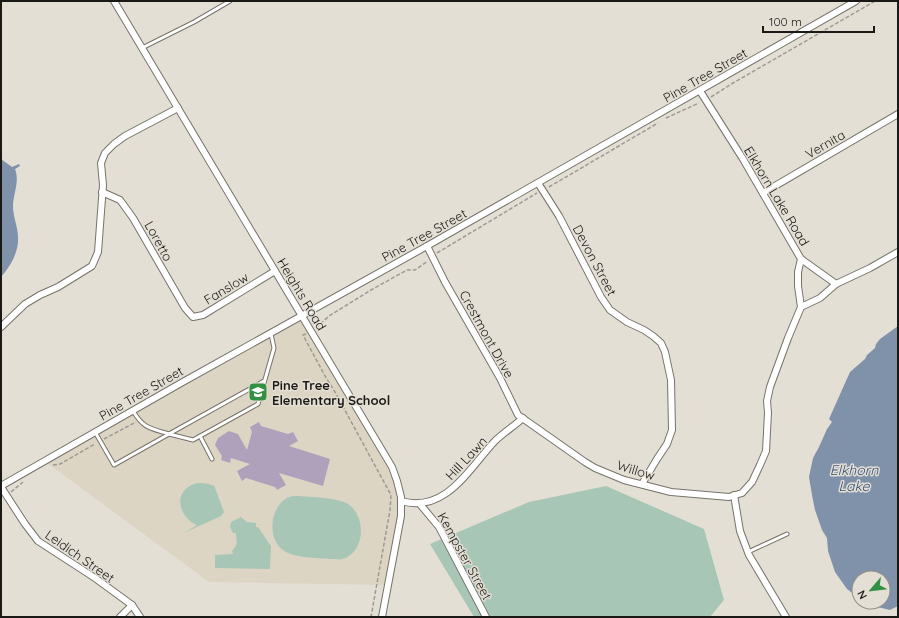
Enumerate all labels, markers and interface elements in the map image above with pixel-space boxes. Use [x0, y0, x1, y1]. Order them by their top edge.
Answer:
scale bar [763, 8, 874, 34]
text: 100 m [769, 14, 802, 29]
street label: Pine Tree Street [660, 44, 750, 106]
street label: Vernita [802, 126, 848, 162]
street label: Elkhorn Lake Road [741, 143, 813, 249]
street label: Pine Tree Street [379, 205, 469, 265]
street label: Loretto [141, 218, 177, 264]
street label: Devon Street [570, 222, 620, 298]
street label: Heights Road [274, 255, 330, 333]
street label: Fanslow [201, 268, 251, 307]
street label: Crestmont Drive [456, 287, 518, 381]
street label: Pine Tree Street [96, 362, 186, 424]
place label: Pine Tree Elementary School [272, 377, 390, 408]
school or university icon: Pine Tree Elementary School [247, 381, 269, 403]
street label: Hill Lawn [442, 433, 490, 483]
street label: Willow [615, 457, 657, 483]
water label: Elkhorn Lake [830, 461, 879, 495]
street label: Kempster Street [434, 510, 496, 602]
street label: Leidich Street [42, 526, 118, 586]
north arrow [851, 570, 891, 610]
text: N [854, 588, 870, 602]

